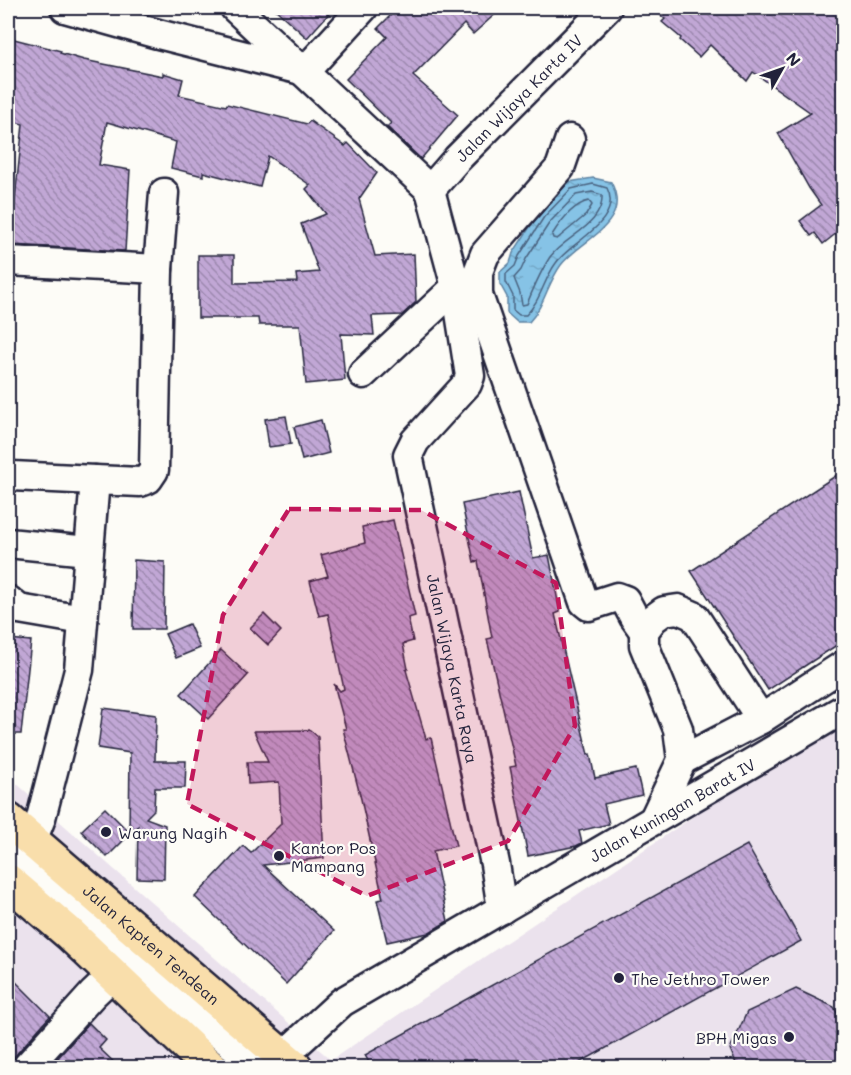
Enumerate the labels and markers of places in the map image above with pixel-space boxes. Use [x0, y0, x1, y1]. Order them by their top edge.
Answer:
place label: Warung Nagih [118, 822, 227, 843]
marker: Warung Nagih [99, 825, 113, 839]
place label: Kantor Pos Mampang [291, 837, 376, 876]
marker: Kantor Pos Mampang [272, 849, 286, 863]
place label: The Jethro Tower [631, 968, 770, 989]
marker: The Jethro Tower [612, 971, 626, 985]
place label: BPH Migas [696, 1027, 777, 1048]
marker: BPH Migas [782, 1030, 796, 1044]

